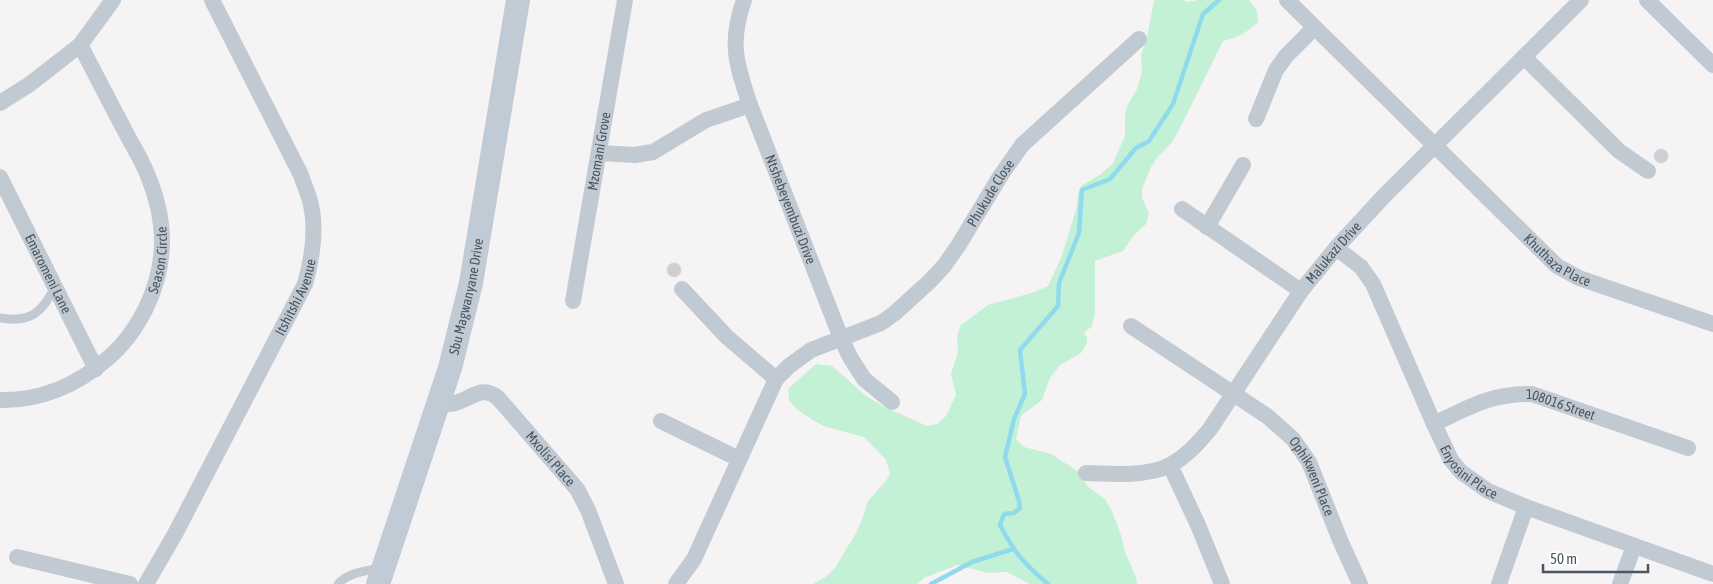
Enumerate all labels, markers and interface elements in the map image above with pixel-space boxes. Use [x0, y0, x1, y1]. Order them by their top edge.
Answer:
street label: Mzomani Grove [584, 111, 614, 192]
street label: Ntshebeyembuzi Drive [762, 152, 819, 266]
street label: Phukude Close [964, 156, 1017, 229]
street label: Malukazi Drive [1302, 218, 1364, 287]
street label: Season Circle [145, 226, 170, 296]
street label: Khuthaza Place [1521, 230, 1593, 289]
street label: Emaromeni Lane [22, 231, 75, 316]
street label: Sbu Magwanyane Drive [446, 237, 486, 357]
street label: Itshitshi Avenue [272, 258, 319, 338]
street label: 108016 Street [1526, 386, 1597, 423]
street label: Mxolisi Place [523, 428, 579, 489]
street label: Ophikweni Place [1286, 434, 1338, 518]
street label: Enyosini Place [1437, 442, 1500, 502]
scale bar [1543, 542, 1648, 574]
text: 50 m [1550, 550, 1577, 567]

